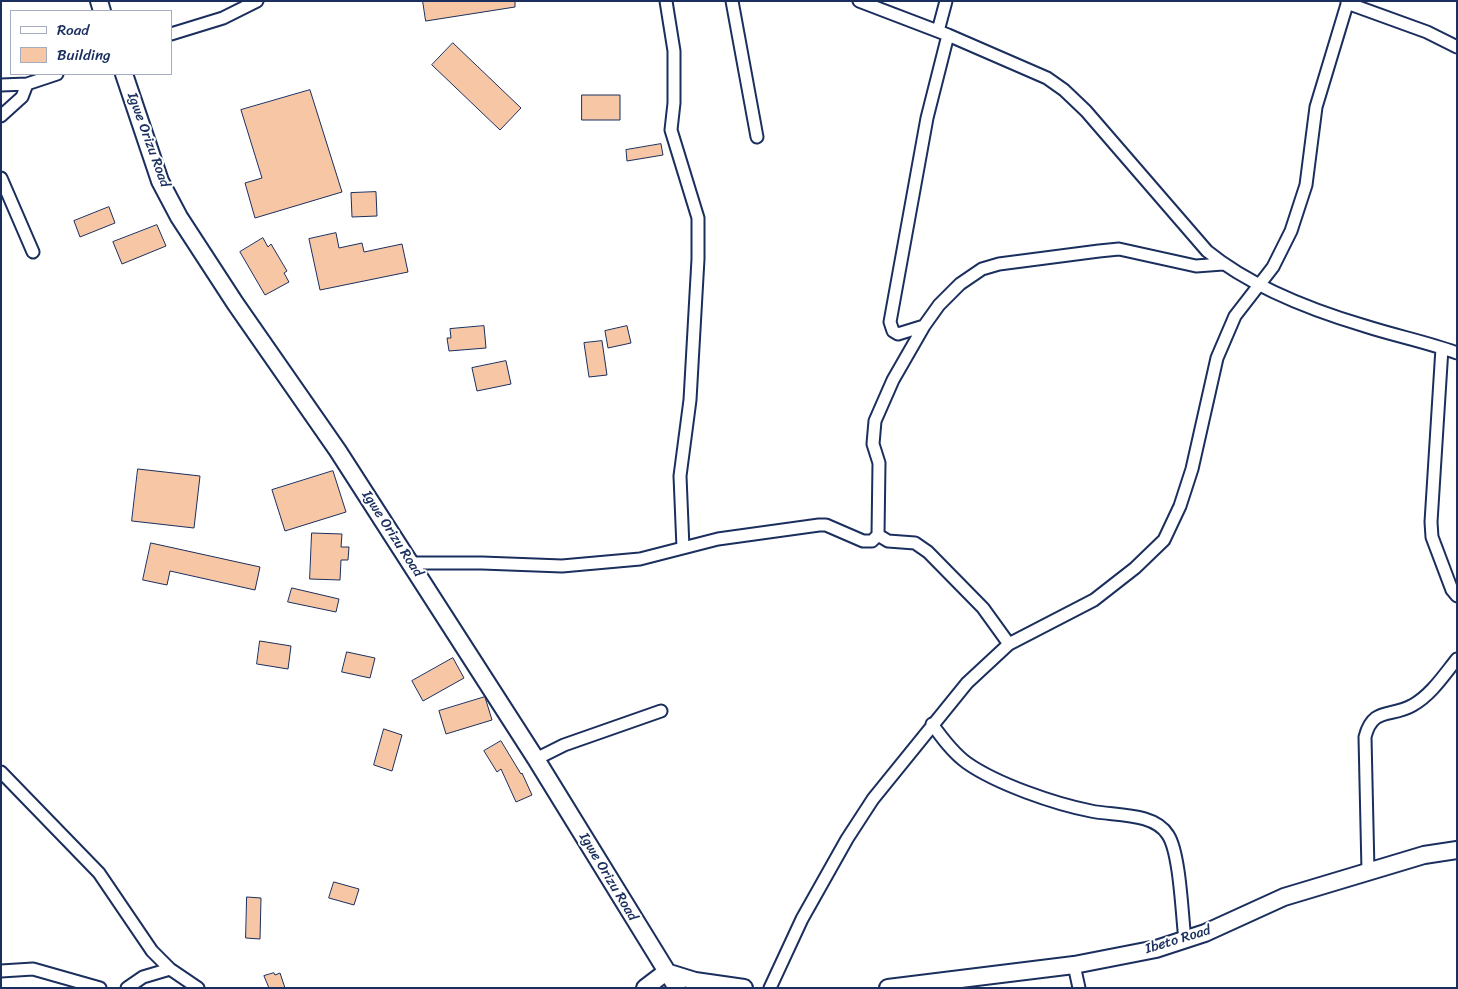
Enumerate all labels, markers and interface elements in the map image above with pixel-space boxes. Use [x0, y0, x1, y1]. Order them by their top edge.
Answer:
legend [10, 10, 172, 75]
text: Road [57, 17, 89, 43]
text: Building [57, 42, 111, 68]
street label: Igwe Orizu Road [123, 90, 173, 190]
street label: Igwe Orizu Road [358, 488, 426, 580]
street label: Igwe Orizu Road [575, 830, 641, 924]
street label: Ibeto Road [1143, 922, 1213, 958]

